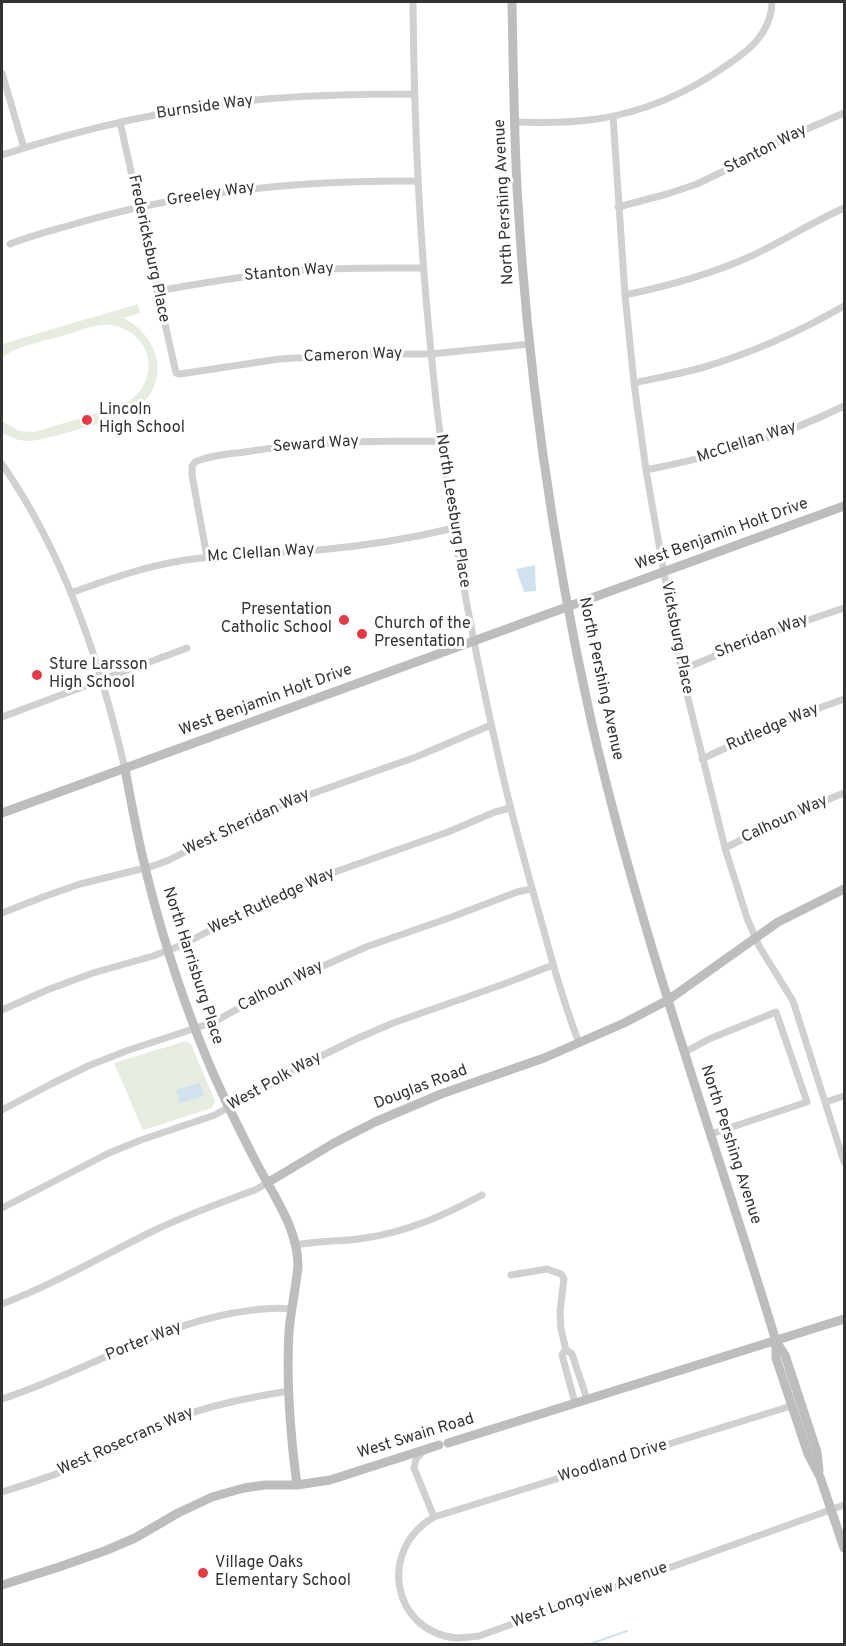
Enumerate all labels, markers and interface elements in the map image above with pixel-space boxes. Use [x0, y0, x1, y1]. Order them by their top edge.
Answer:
street label: Burnside Way [155, 92, 255, 124]
street label: North Pershing Avenue [491, 119, 519, 285]
street label: Stanton Way [722, 121, 810, 179]
street label: Fredericksburg Place [123, 173, 173, 325]
street label: Greeley Way [166, 179, 256, 211]
street label: Stanton Way [243, 260, 335, 286]
street label: Cameron Way [303, 345, 403, 367]
place label: Lincoln High School [99, 401, 185, 439]
marker: Lincoln High School [80, 413, 94, 427]
street label: McClellan Way [695, 418, 799, 468]
street label: Seward Way [272, 432, 360, 458]
street label: North Leesburg Place [430, 433, 474, 589]
street label: West Benjamin Holt Drive [633, 495, 811, 575]
street label: Mc Clellan Way [207, 541, 315, 567]
street label: Vicksburg Place [656, 580, 696, 696]
street label: North Pershing Avenue [573, 596, 627, 762]
place label: Presentation Catholic School [221, 601, 332, 639]
street label: Sheridan Way [713, 610, 811, 664]
marker: Presentation Catholic School [337, 613, 351, 627]
place label: Church of the Presentation [374, 615, 471, 653]
marker: Church of the Presentation [355, 627, 369, 641]
place label: Sture Larsson High School [49, 656, 148, 694]
street label: West Benjamin Holt Drive [177, 661, 355, 741]
marker: Sture Larsson High School [30, 668, 44, 682]
street label: Rutledge Way [724, 700, 822, 756]
street label: West Sheridan Way [181, 785, 313, 861]
street label: Calhoun Way [739, 792, 831, 848]
street label: West Rutledge Way [206, 864, 338, 940]
street label: North Harrisburg Place [157, 885, 227, 1047]
street label: Calhoun Way [235, 957, 327, 1017]
street label: West Polk Way [225, 1048, 325, 1116]
street label: Douglas Road [372, 1061, 470, 1115]
street label: North Pershing Avenue [695, 1063, 765, 1227]
street label: Porter Way [103, 1318, 185, 1366]
street label: West Rosecrans Way [55, 1403, 197, 1481]
street label: West Swain Road [355, 1410, 477, 1464]
street label: Woodland Drive [556, 1436, 670, 1488]
place label: Village Oaks Elementary School [215, 1554, 351, 1592]
street label: West Longview Avenue [510, 1559, 670, 1633]
marker: Village Oaks Elementary School [196, 1566, 210, 1580]

